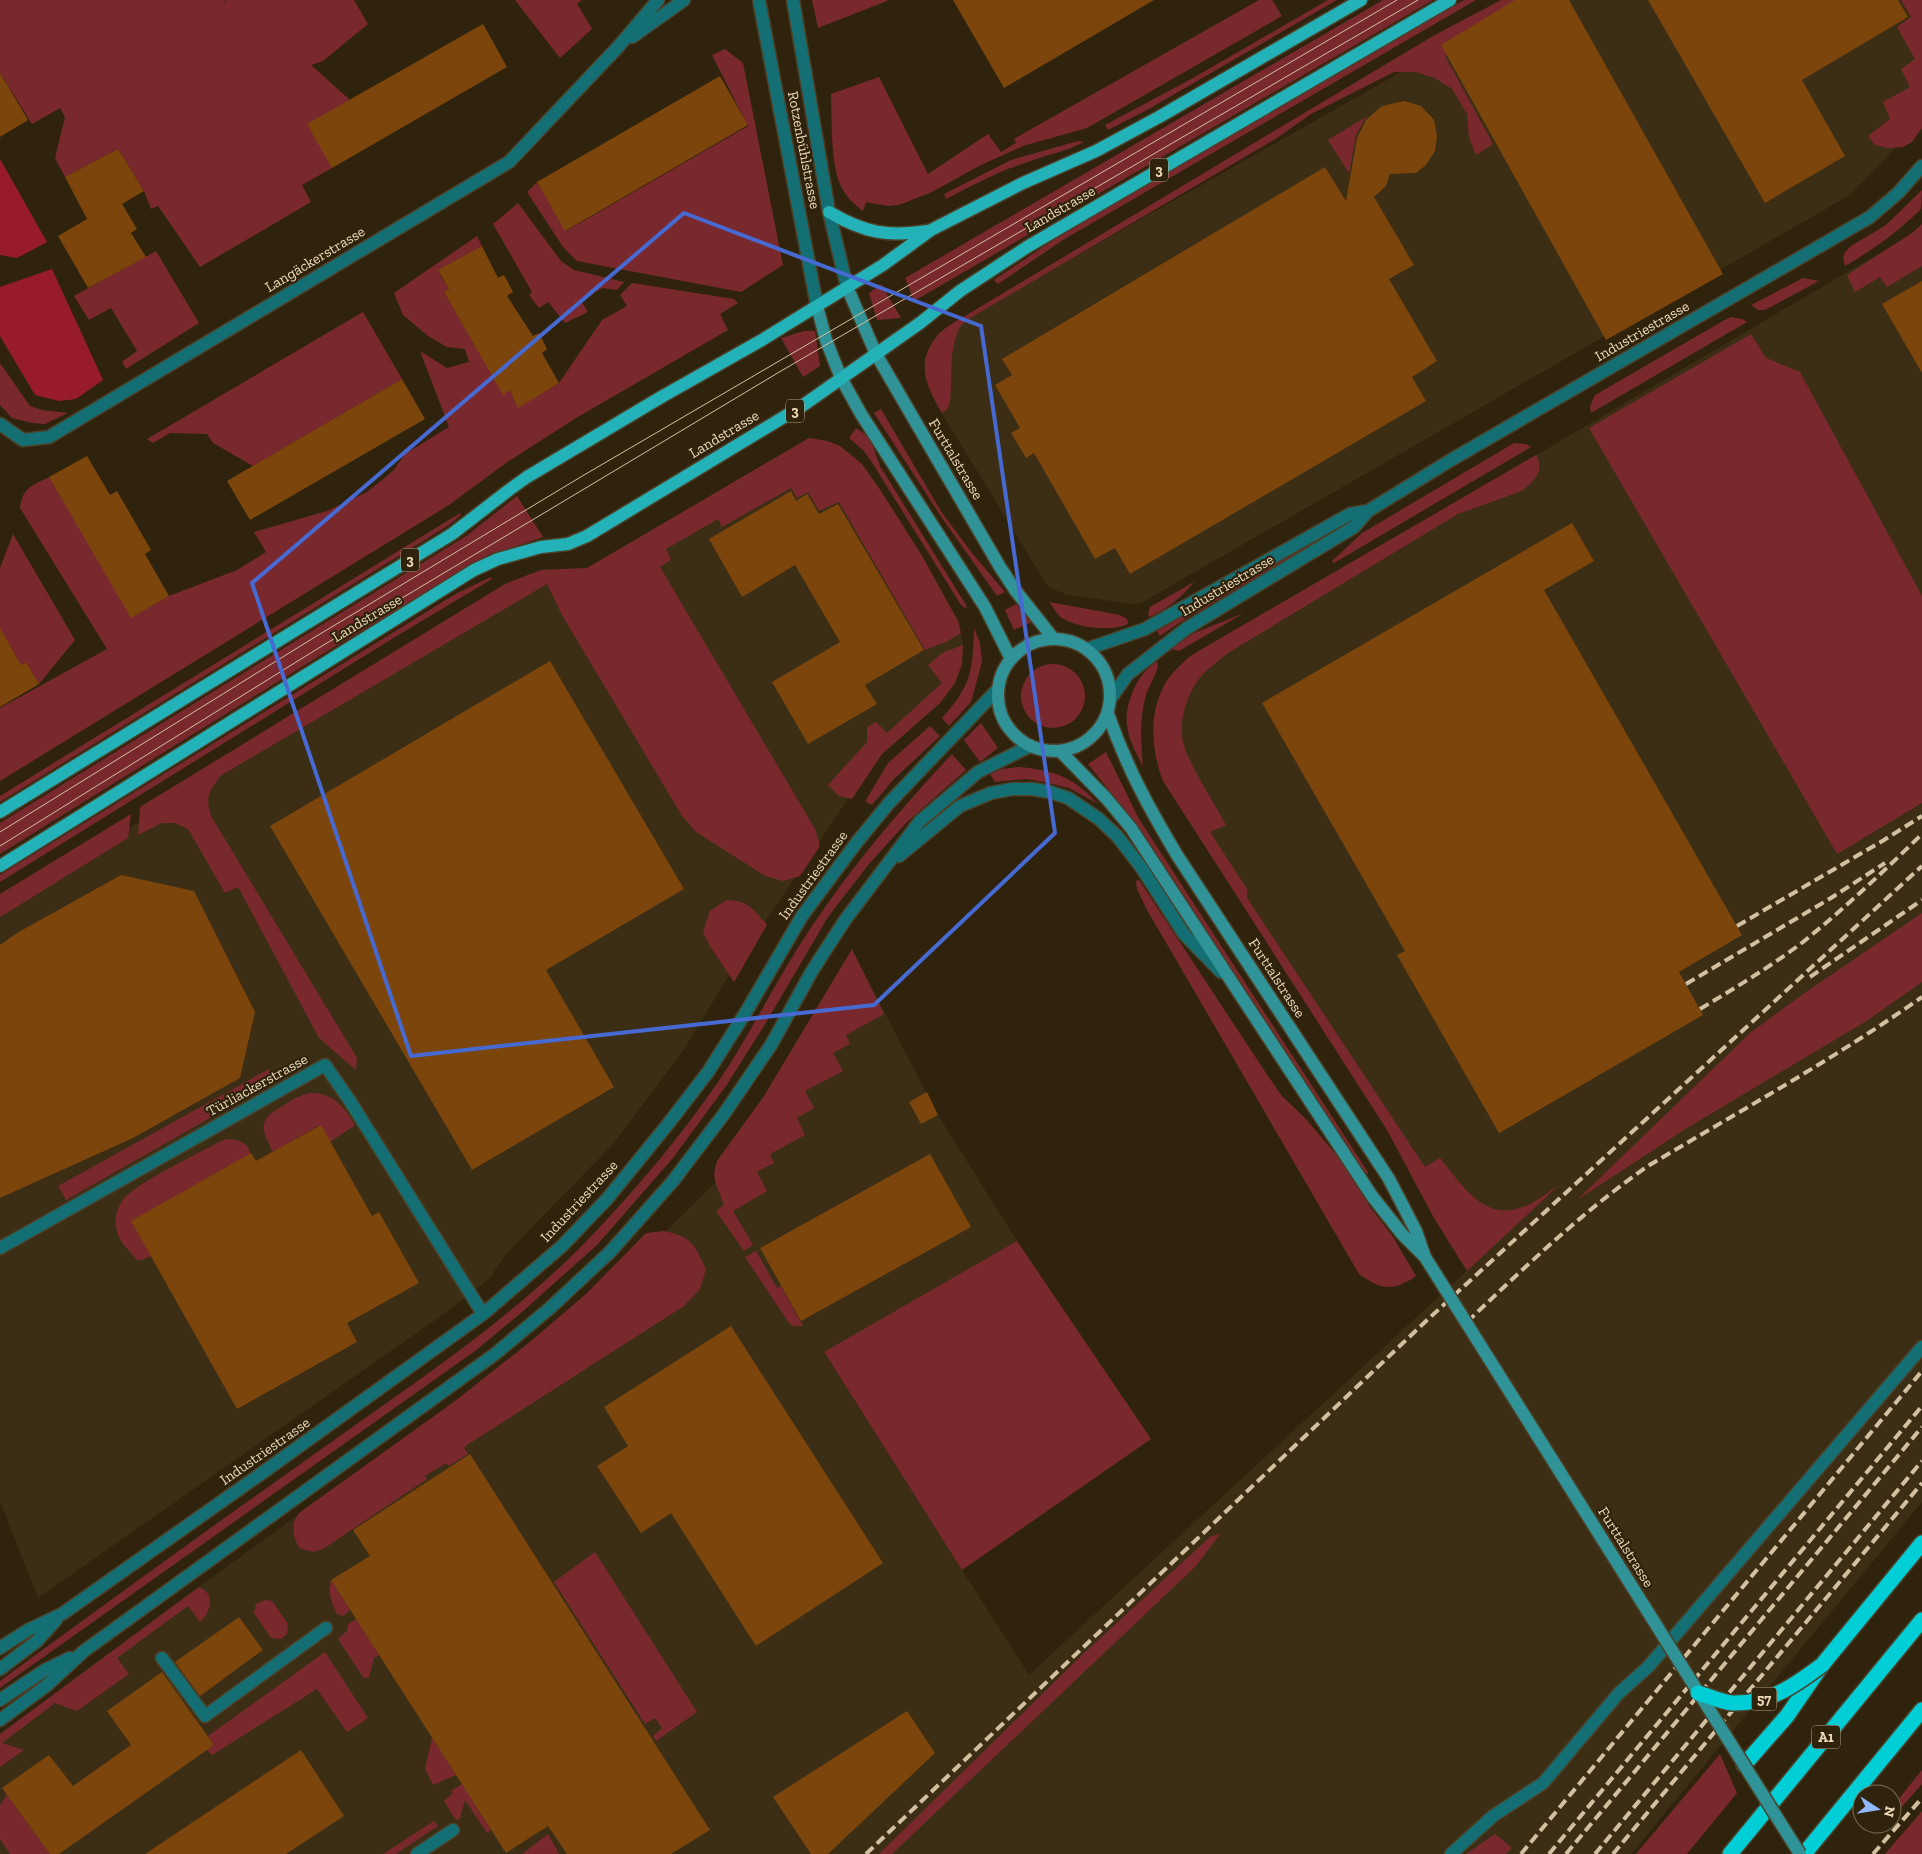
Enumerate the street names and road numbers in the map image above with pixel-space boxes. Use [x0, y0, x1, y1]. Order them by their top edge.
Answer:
street label: Rotzenbühlstrasse [784, 90, 824, 210]
road number: 3 [1150, 158, 1168, 182]
street label: Landstrasse [1022, 182, 1098, 236]
street label: Langäckerstrasse [262, 222, 368, 296]
street label: Industriestrasse [1592, 297, 1692, 365]
road number: 3 [786, 400, 804, 422]
street label: Landstrasse [686, 406, 762, 462]
street label: Furttalstrasse [925, 415, 987, 503]
road number: 3 [401, 548, 419, 572]
street label: Industriestrasse [1177, 550, 1277, 620]
street label: Landstrasse [329, 590, 405, 646]
street label: Industriestrasse [775, 827, 851, 923]
street label: Furttalstrasse [1245, 935, 1309, 1021]
street label: Türliackerstrasse [203, 1050, 311, 1120]
street label: Industriestrasse [536, 1156, 622, 1246]
street label: Industriestrasse [217, 1413, 313, 1489]
street label: Furttalstrasse [1594, 1504, 1658, 1590]
road number: 57 [1752, 1688, 1776, 1710]
road number: A1 [1812, 1725, 1840, 1748]

